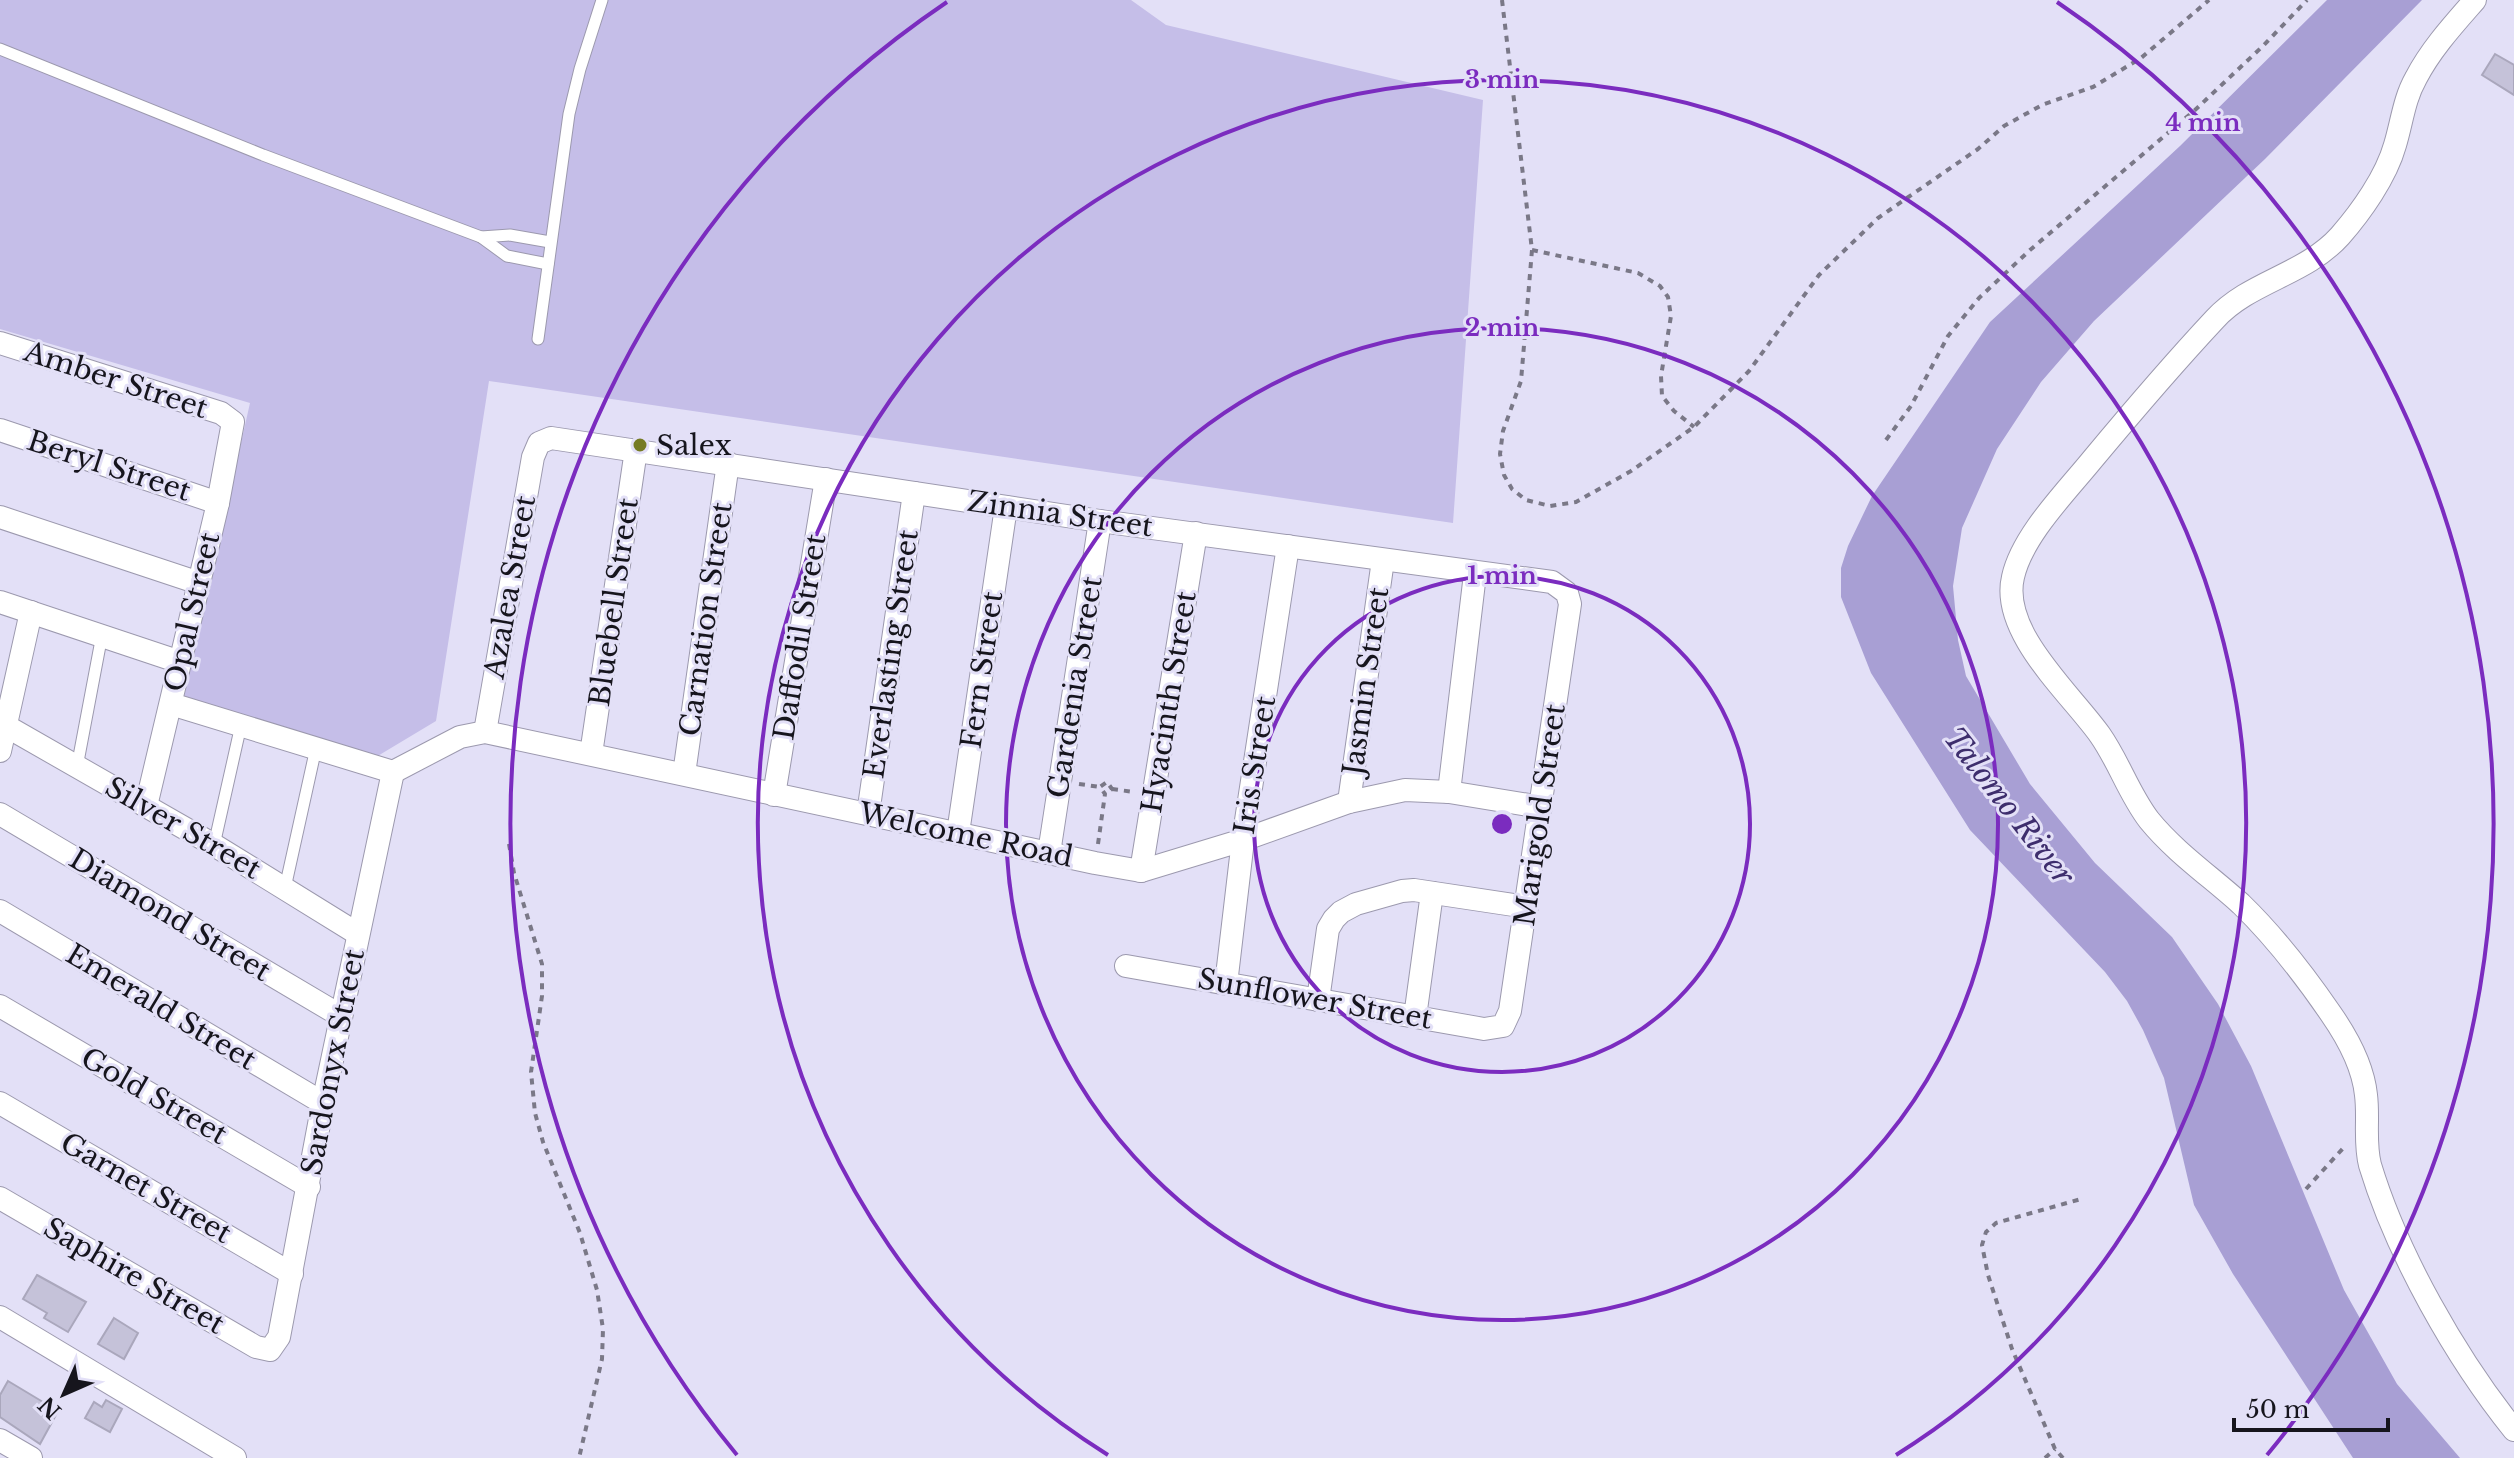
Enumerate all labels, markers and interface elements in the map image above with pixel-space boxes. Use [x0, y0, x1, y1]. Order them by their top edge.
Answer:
text: 3 min [1465, 65, 1540, 94]
text: 4 min [2166, 108, 2241, 137]
text: 2 min [1465, 313, 1540, 342]
street label: Amber Street [19, 334, 213, 426]
street label: Beryl Street [23, 423, 196, 509]
place label: Salex [656, 428, 732, 463]
marker: Salex [631, 436, 649, 454]
street label: Zinnia Street [965, 484, 1155, 544]
street label: Azalea Street [476, 492, 543, 682]
street label: Bluebell Street [582, 495, 646, 709]
street label: Carnation Street [672, 499, 740, 738]
street label: Everlasting Street [856, 527, 926, 781]
street label: Opal Street [157, 529, 227, 695]
street label: Daffodil Street [766, 531, 834, 743]
text: 1 min [1467, 561, 1537, 590]
street label: Gardenia Street [1040, 573, 1110, 800]
street label: Jasmin Street [1335, 584, 1397, 781]
street label: Hyacinth Street [1134, 588, 1204, 815]
street label: Fern Street [954, 589, 1010, 751]
street label: Iris Street [1227, 693, 1283, 837]
street label: Marigold Street [1507, 701, 1573, 928]
water label: Talomo River [1936, 720, 2083, 893]
street label: Silver Street [99, 769, 267, 887]
street label: Welcome Road [855, 795, 1076, 875]
centre of rings [1488, 810, 1516, 838]
street label: Diamond Street [63, 841, 277, 989]
street label: Emerald Street [60, 936, 263, 1078]
street label: Sardonyx Street [294, 946, 372, 1178]
street label: Sunflower Street [1195, 961, 1435, 1037]
street label: Gold Street [75, 1040, 234, 1152]
street label: Garnet Street [54, 1125, 238, 1251]
street label: Saphire Street [37, 1210, 231, 1342]
north arrow [24, 1354, 104, 1434]
scale bar [2234, 1382, 2388, 1432]
text: N [33, 1391, 67, 1425]
text: 50 m [2246, 1395, 2310, 1424]

